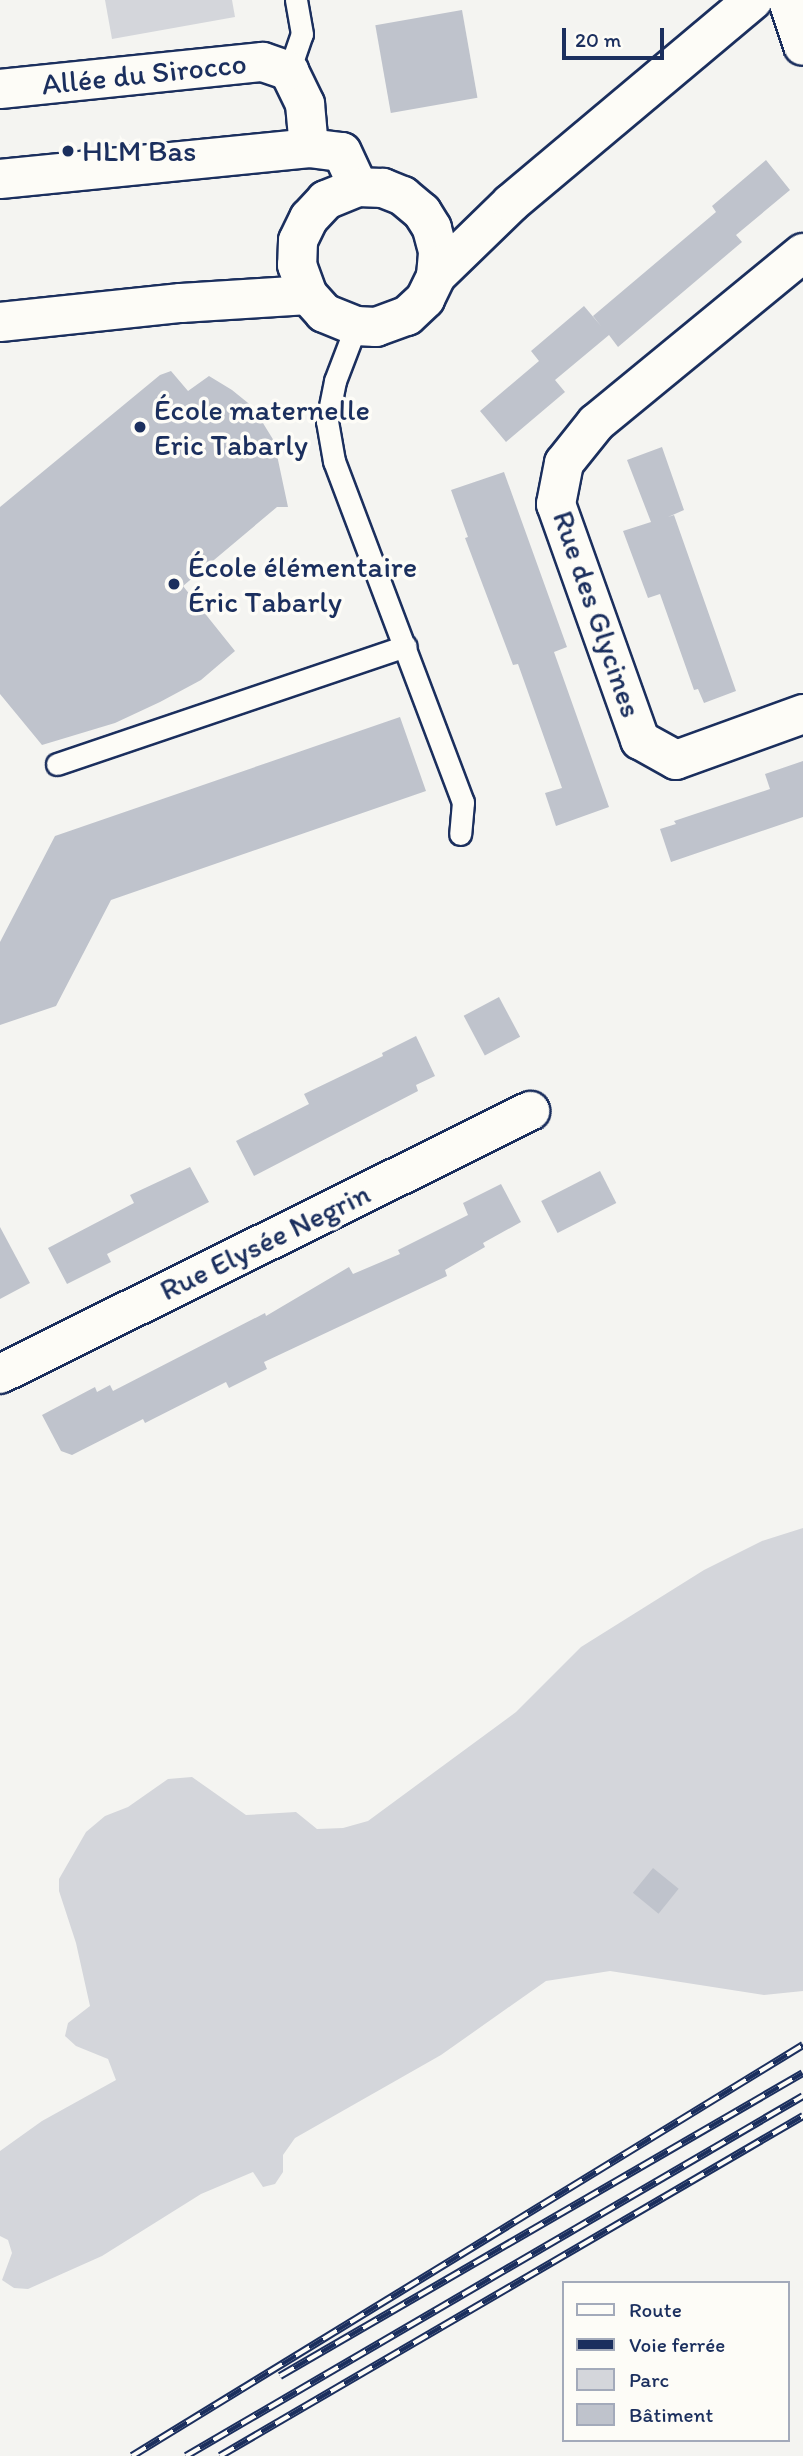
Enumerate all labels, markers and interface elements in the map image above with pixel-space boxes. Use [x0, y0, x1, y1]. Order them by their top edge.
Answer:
scale bar [565, 14, 666, 58]
text: 20 m [575, 27, 621, 52]
street label: Allée du Sirocco [40, 45, 248, 103]
place label: HLM Bas [82, 133, 196, 169]
marker: HLM Bas [60, 143, 76, 159]
place label: École maternelle Eric Tabarly [154, 392, 370, 462]
marker: École maternelle Eric Tabarly [132, 419, 148, 435]
street label: Rue des Glycines [545, 506, 649, 722]
place label: École élémentaire Éric Tabarly [188, 549, 415, 620]
marker: École élémentaire Éric Tabarly [166, 576, 182, 592]
street label: Rue Elysée Negrin [154, 1175, 376, 1309]
legend [562, 2281, 789, 2442]
text: Route [629, 2297, 682, 2322]
text: Voie ferrée [629, 2332, 725, 2357]
text: Parc [629, 2367, 669, 2392]
text: Bâtiment [629, 2402, 713, 2427]

